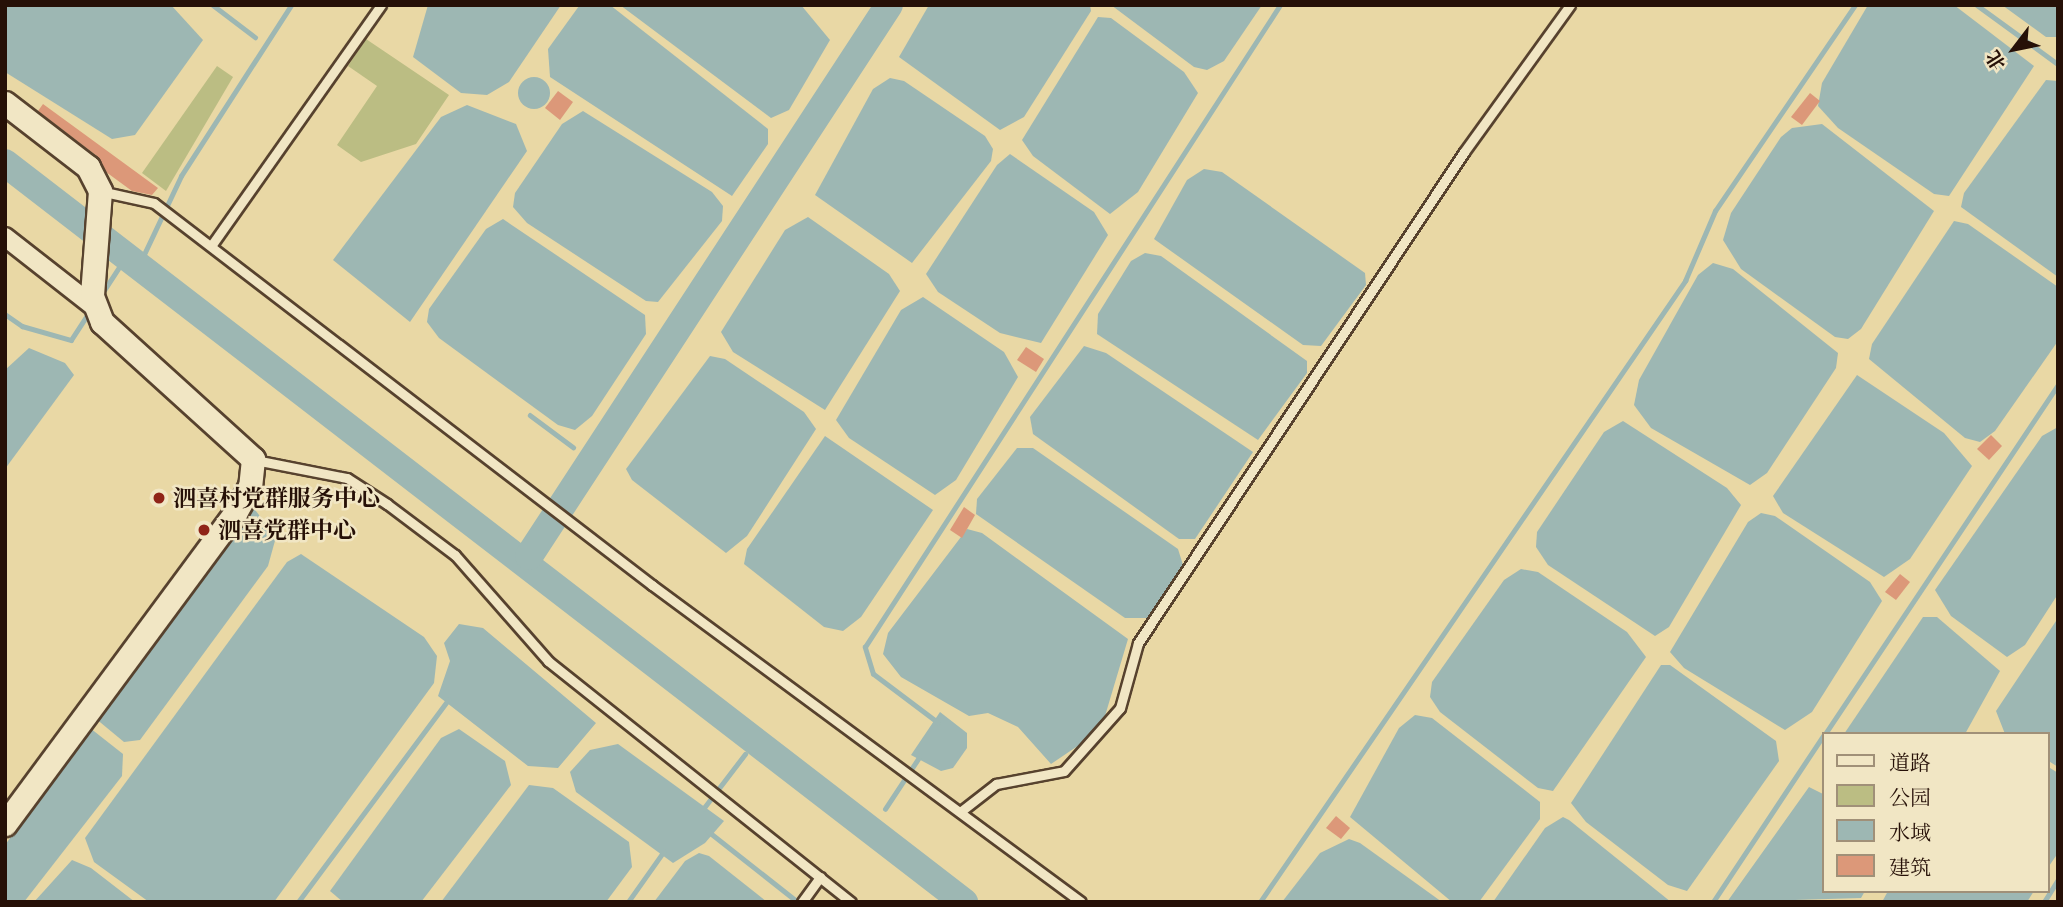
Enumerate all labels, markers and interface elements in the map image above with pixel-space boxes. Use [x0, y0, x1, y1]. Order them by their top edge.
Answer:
north arrow [1979, 14, 2049, 84]
text: 北 [1980, 46, 2011, 75]
place label: 泗喜村党群服务中心 [173, 484, 380, 512]
marker: 泗喜村党群服务中心 [151, 490, 167, 506]
place label: 泗喜党群中心 [218, 516, 356, 544]
marker: 泗喜党群中心 [196, 522, 212, 538]
legend [1822, 732, 2049, 893]
text: 道路 [1889, 749, 1931, 776]
text: 公园 [1889, 784, 1931, 811]
text: 水域 [1889, 819, 1931, 846]
text: 建筑 [1889, 854, 1931, 881]

